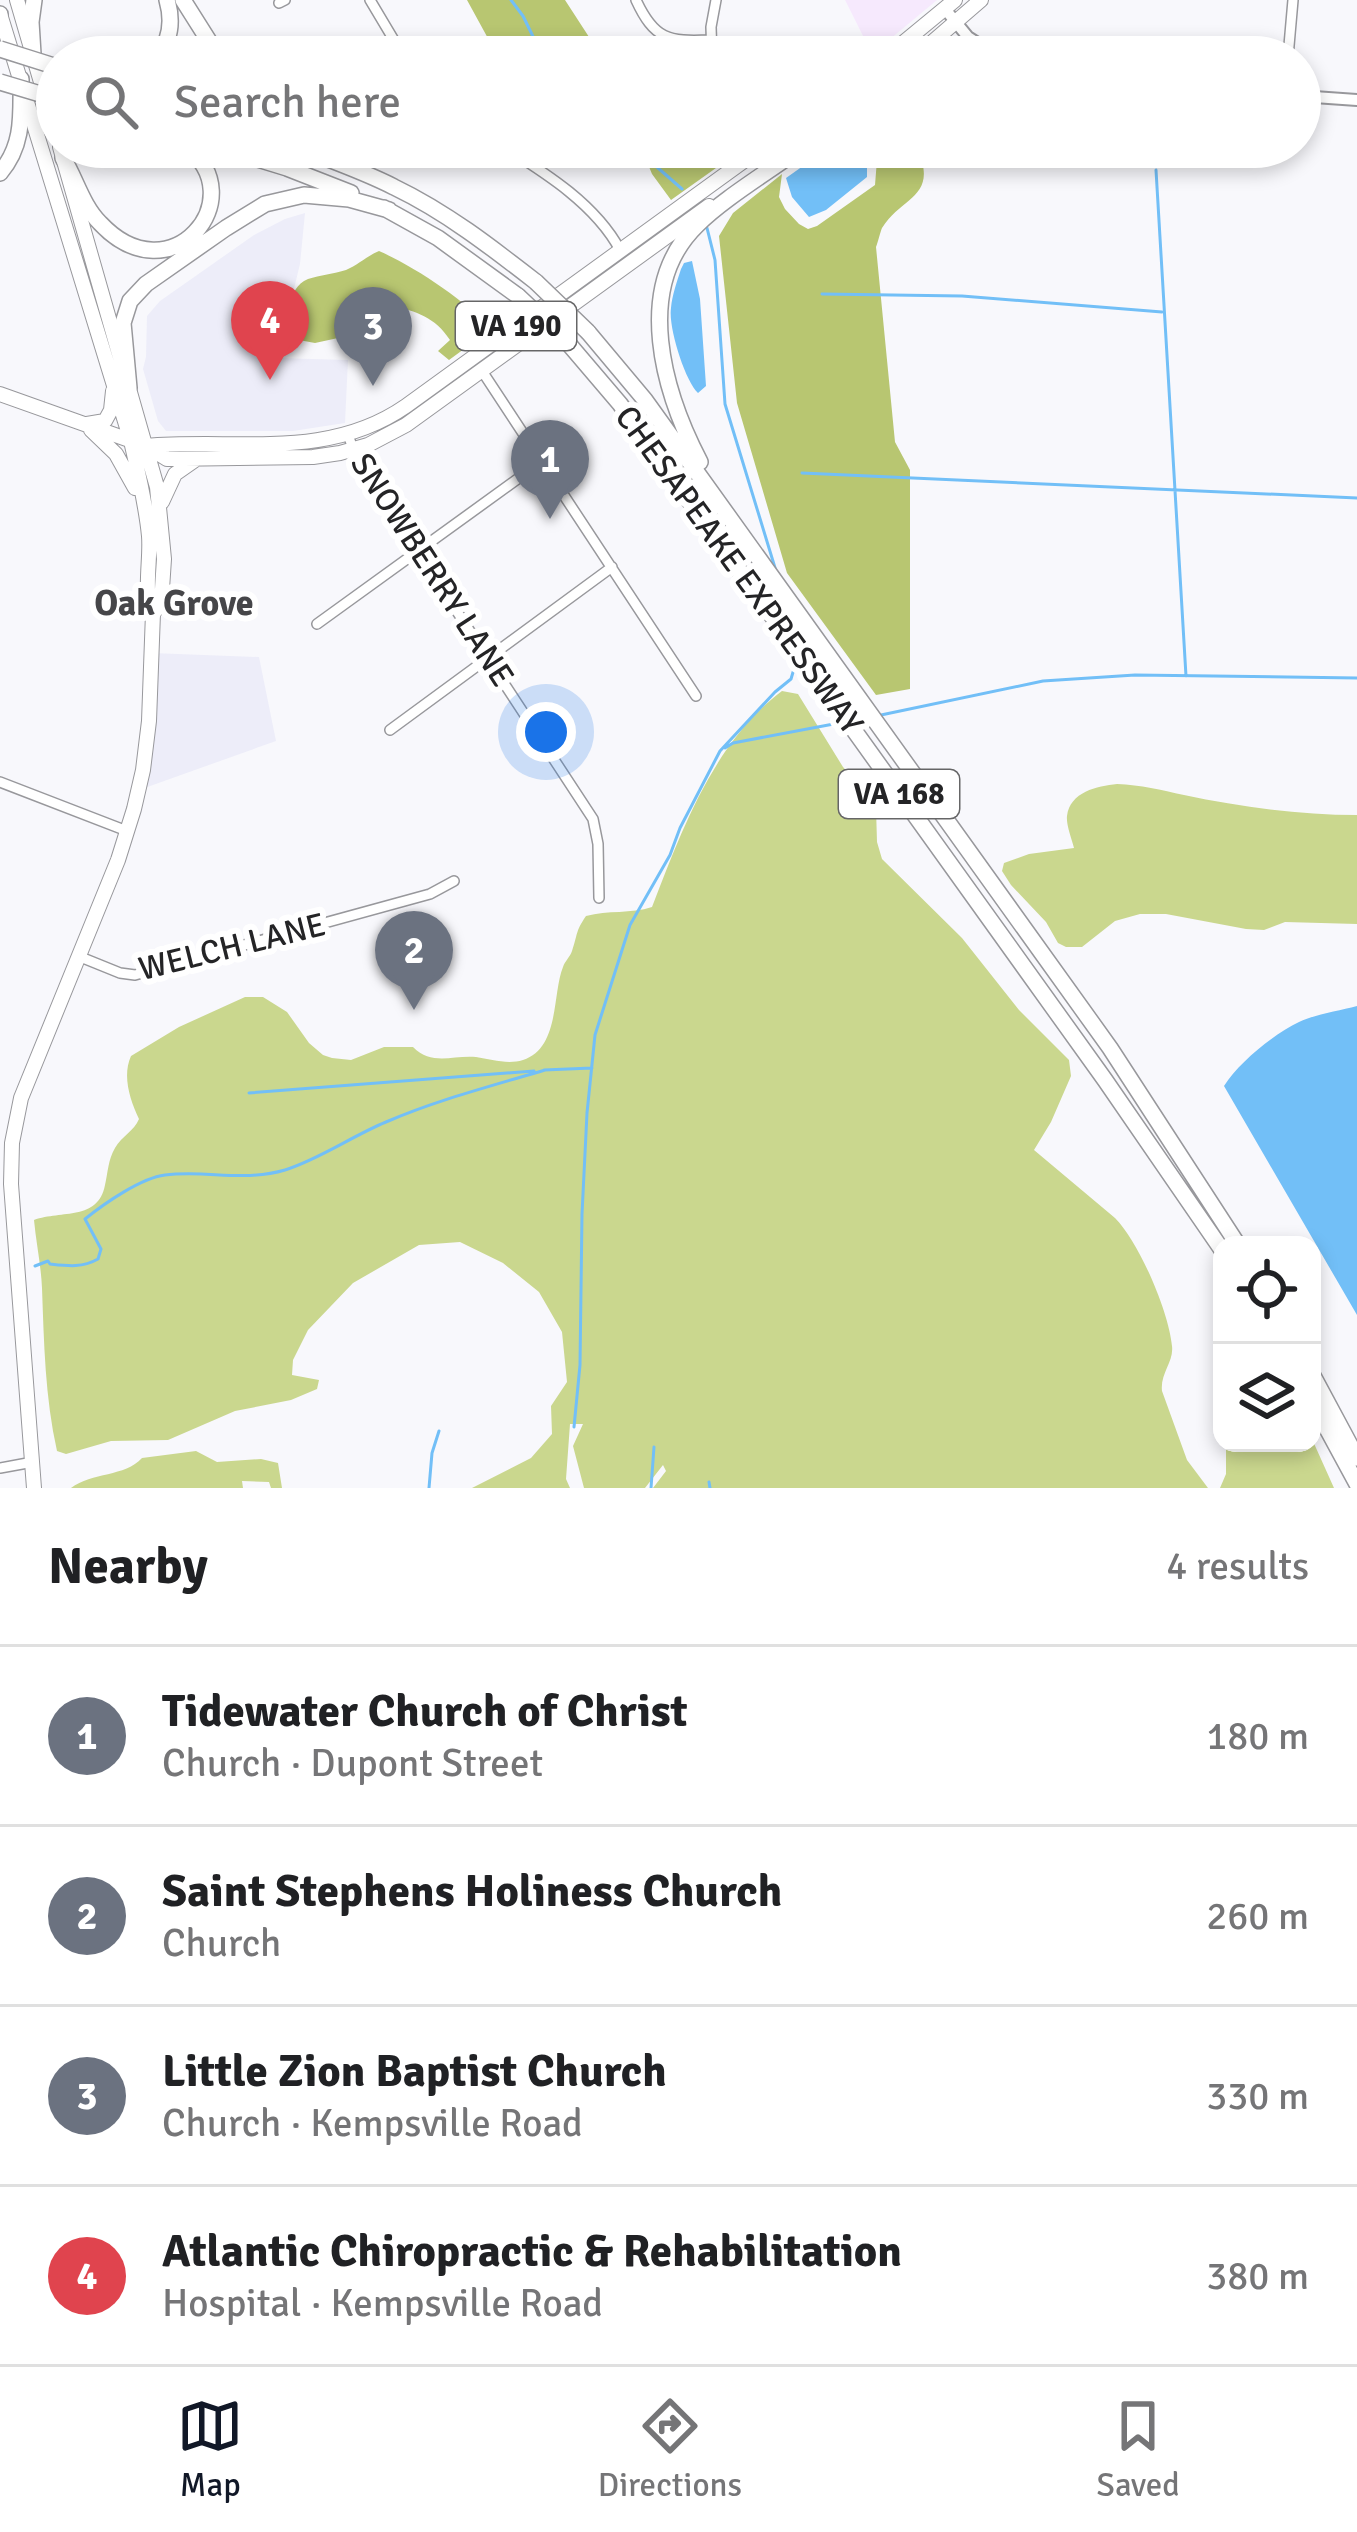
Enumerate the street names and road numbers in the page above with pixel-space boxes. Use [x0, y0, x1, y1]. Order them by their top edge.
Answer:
road number: VA 190 [456, 302, 576, 350]
street label: CHESAPEAKE EXPRESSWAY [606, 398, 872, 743]
street label: SNOWBERRY LANE [341, 446, 523, 694]
road number: VA 168 [839, 770, 959, 818]
street label: WELCH LANE [135, 904, 329, 990]

